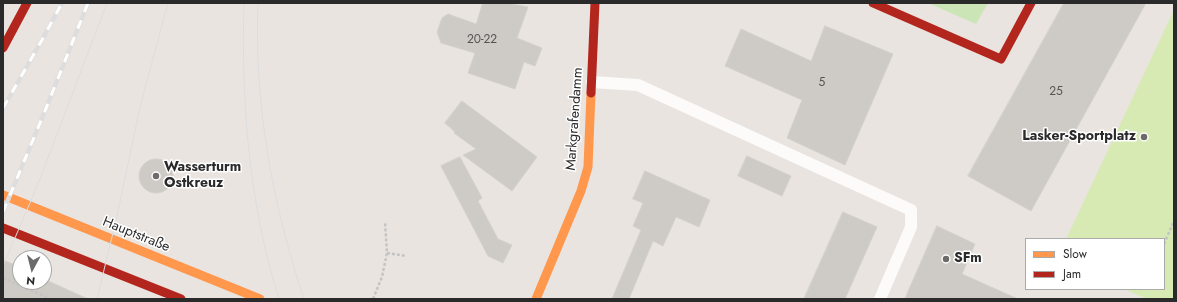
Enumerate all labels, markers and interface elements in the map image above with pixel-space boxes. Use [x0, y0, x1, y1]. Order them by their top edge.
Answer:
house number: 20-22 [467, 33, 497, 47]
street label: Markgrafendamm [563, 67, 587, 171]
house number: 5 [819, 76, 825, 90]
house number: 25 [1049, 85, 1063, 99]
place label: Lasker-Sportplatz [1022, 129, 1136, 145]
marker: Lasker-Sportplatz [1139, 132, 1149, 142]
place label: Wasserturm Ostkreuz [164, 160, 241, 192]
marker: Wasserturm Ostkreuz [151, 171, 161, 181]
street label: Hauptstraße [100, 214, 172, 256]
legend [1025, 238, 1165, 290]
text: Slow [1063, 245, 1087, 263]
north arrow [12, 250, 52, 290]
place label: SFm [954, 251, 982, 267]
marker: SFm [941, 254, 951, 264]
text: Jam [1063, 265, 1081, 283]
text: N [25, 272, 36, 289]

